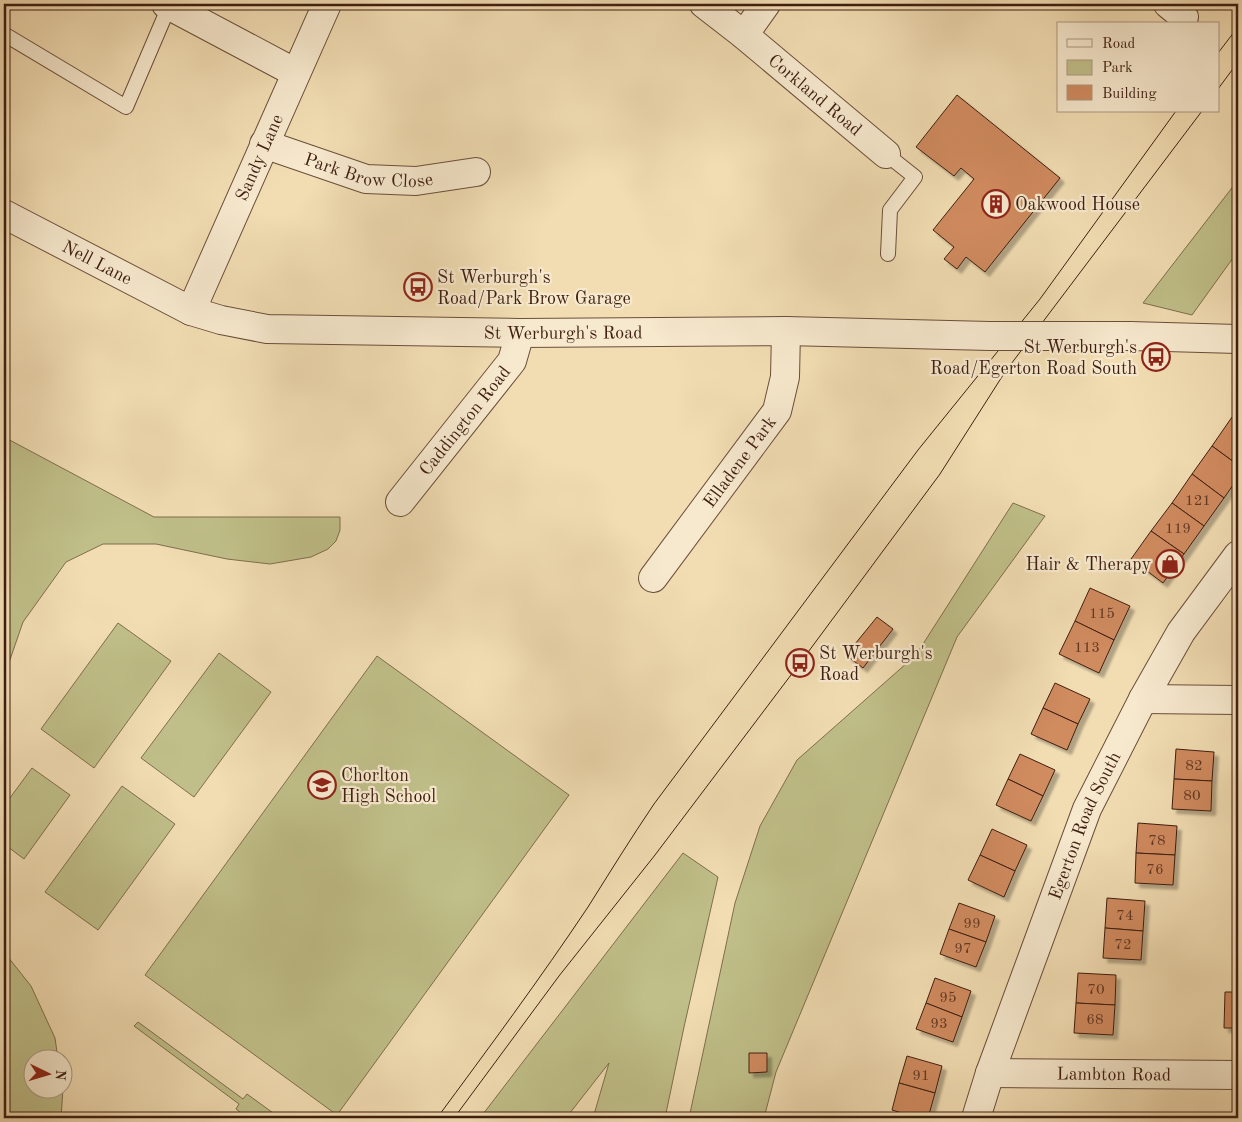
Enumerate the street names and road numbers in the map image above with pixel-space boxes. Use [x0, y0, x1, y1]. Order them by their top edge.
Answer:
street label: Corkland Road [764, 51, 865, 140]
street label: Sandy Lane [233, 112, 287, 204]
street label: Park Brow Close [302, 150, 434, 191]
street label: Nell Lane [59, 238, 135, 289]
street label: St Werburgh's Road [484, 324, 643, 343]
street label: Caddington Road [417, 363, 514, 479]
street label: Elladene Park [701, 413, 780, 511]
street label: Egerton Road South [1046, 749, 1125, 902]
street label: Lambton Road [1057, 1066, 1171, 1084]

